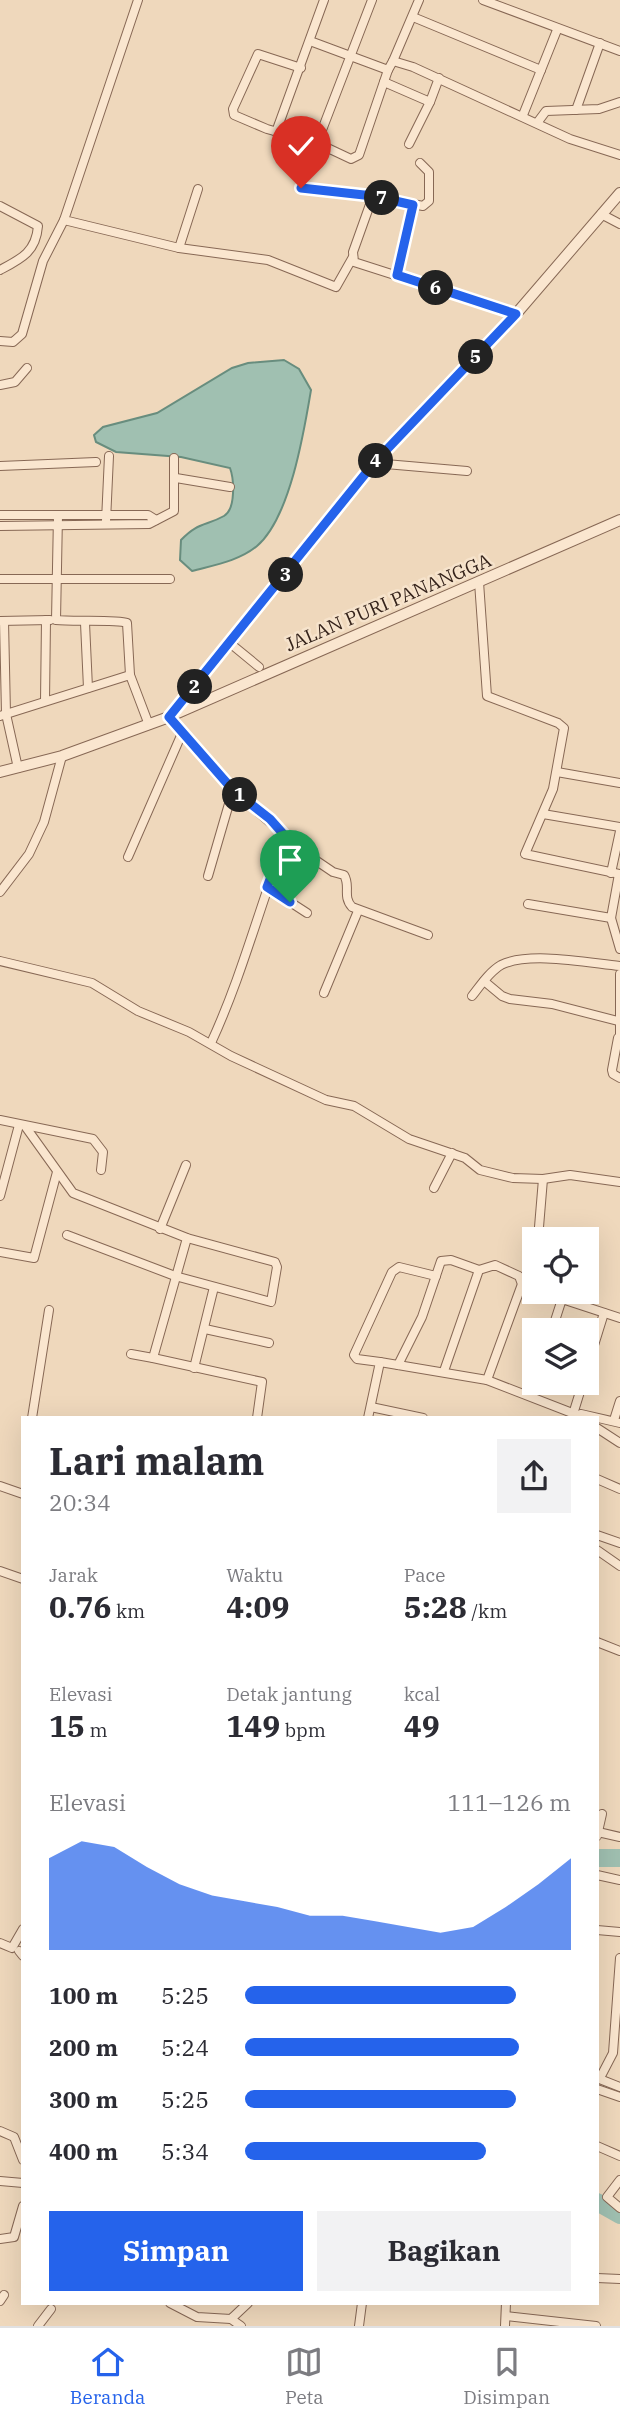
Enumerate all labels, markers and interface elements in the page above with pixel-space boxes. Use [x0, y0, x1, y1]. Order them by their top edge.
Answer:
pin [271, 116, 331, 188]
icon: check [282, 127, 320, 165]
pin: 7 [364, 180, 400, 216]
text: 7 [376, 185, 387, 209]
pin: 6 [418, 270, 453, 306]
text: 6 [430, 275, 441, 299]
pin: 5 [458, 340, 494, 374]
text: 5 [470, 344, 481, 368]
pin: 4 [358, 444, 394, 478]
text: 4 [370, 448, 381, 472]
street label: JALAN PURI PANANGGA [281, 548, 495, 656]
pin: 3 [268, 558, 304, 592]
text: 3 [280, 562, 291, 586]
pin: 2 [178, 670, 212, 704]
text: 2 [189, 674, 200, 698]
pin: 1 [222, 778, 258, 812]
text: 1 [234, 782, 245, 806]
pin [260, 830, 320, 902]
icon: arrive [271, 841, 309, 879]
map controls [522, 1227, 599, 1395]
button: locate [522, 1227, 599, 1304]
button: layers [522, 1318, 599, 1395]
text: Lari malam [49, 1436, 265, 1485]
button: share [497, 1439, 571, 1513]
text: 20:34 [49, 1487, 111, 1517]
text: Jarak [49, 1563, 98, 1587]
text: Waktu [226, 1563, 283, 1587]
text: Pace [404, 1563, 445, 1587]
text: 0.76 [49, 1587, 111, 1626]
text: 4:09 [226, 1587, 289, 1626]
text: 5:28 [404, 1587, 467, 1626]
text: km [111, 1599, 145, 1623]
text: /km [467, 1599, 507, 1623]
text: Elevasi [49, 1682, 113, 1706]
text: Detak jantung [226, 1682, 352, 1706]
text: kcal [404, 1682, 440, 1706]
text: 15 [49, 1706, 85, 1745]
text: 149 [226, 1706, 280, 1745]
text: 49 [404, 1706, 440, 1745]
text: m [85, 1718, 108, 1742]
text: bpm [280, 1718, 326, 1742]
text: Elevasi [49, 1787, 126, 1817]
text: 111–126 m [447, 1787, 571, 1817]
text: 100 m [49, 1980, 118, 2010]
text: 5:25 [161, 1980, 209, 2010]
text: 200 m [49, 2032, 118, 2062]
text: 5:24 [161, 2032, 209, 2062]
text: 300 m [49, 2084, 118, 2114]
text: 5:25 [161, 2084, 209, 2114]
text: 400 m [49, 2136, 118, 2166]
text: 5:34 [161, 2136, 209, 2166]
button: Simpan [49, 2211, 303, 2291]
button: Bagikan [317, 2211, 571, 2291]
tab: Beranda [70, 2343, 146, 2409]
tab: Peta [285, 2343, 324, 2409]
tab: Disimpan [463, 2343, 550, 2409]

